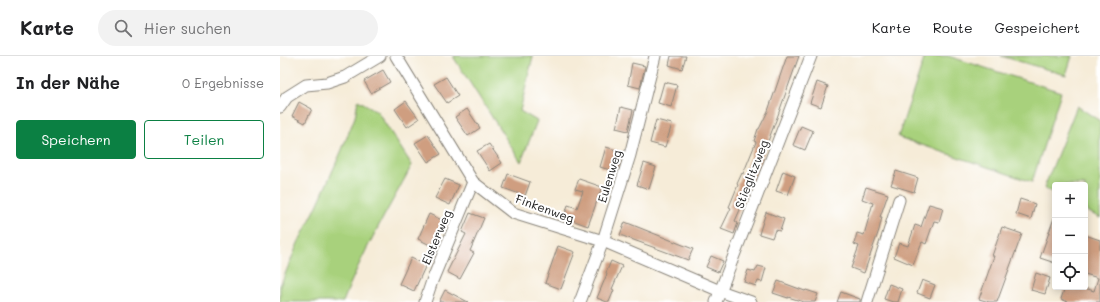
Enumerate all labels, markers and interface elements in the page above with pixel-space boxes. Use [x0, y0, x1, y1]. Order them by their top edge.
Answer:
search box [98, 10, 378, 46]
text: Karte [20, 15, 74, 40]
icon: search [112, 17, 134, 39]
text: Hier suchen [144, 18, 231, 38]
text: Karte [872, 18, 911, 37]
text: Route [933, 18, 973, 37]
text: Gespeichert [995, 18, 1080, 37]
text: In der Nähe [16, 71, 120, 93]
text: 0 Ergebnisse [182, 74, 264, 91]
button: Speichern [16, 120, 136, 159]
button: Teilen [144, 120, 264, 159]
street label: Stieglitzweg [731, 137, 771, 211]
street label: Eulenweg [593, 148, 625, 204]
map controls [1052, 182, 1088, 290]
button: + [1052, 182, 1088, 218]
street label: Finkenweg [514, 190, 577, 226]
street label: Elsterweg [417, 207, 455, 267]
button: − [1052, 218, 1088, 254]
button: locate [1052, 254, 1088, 290]

